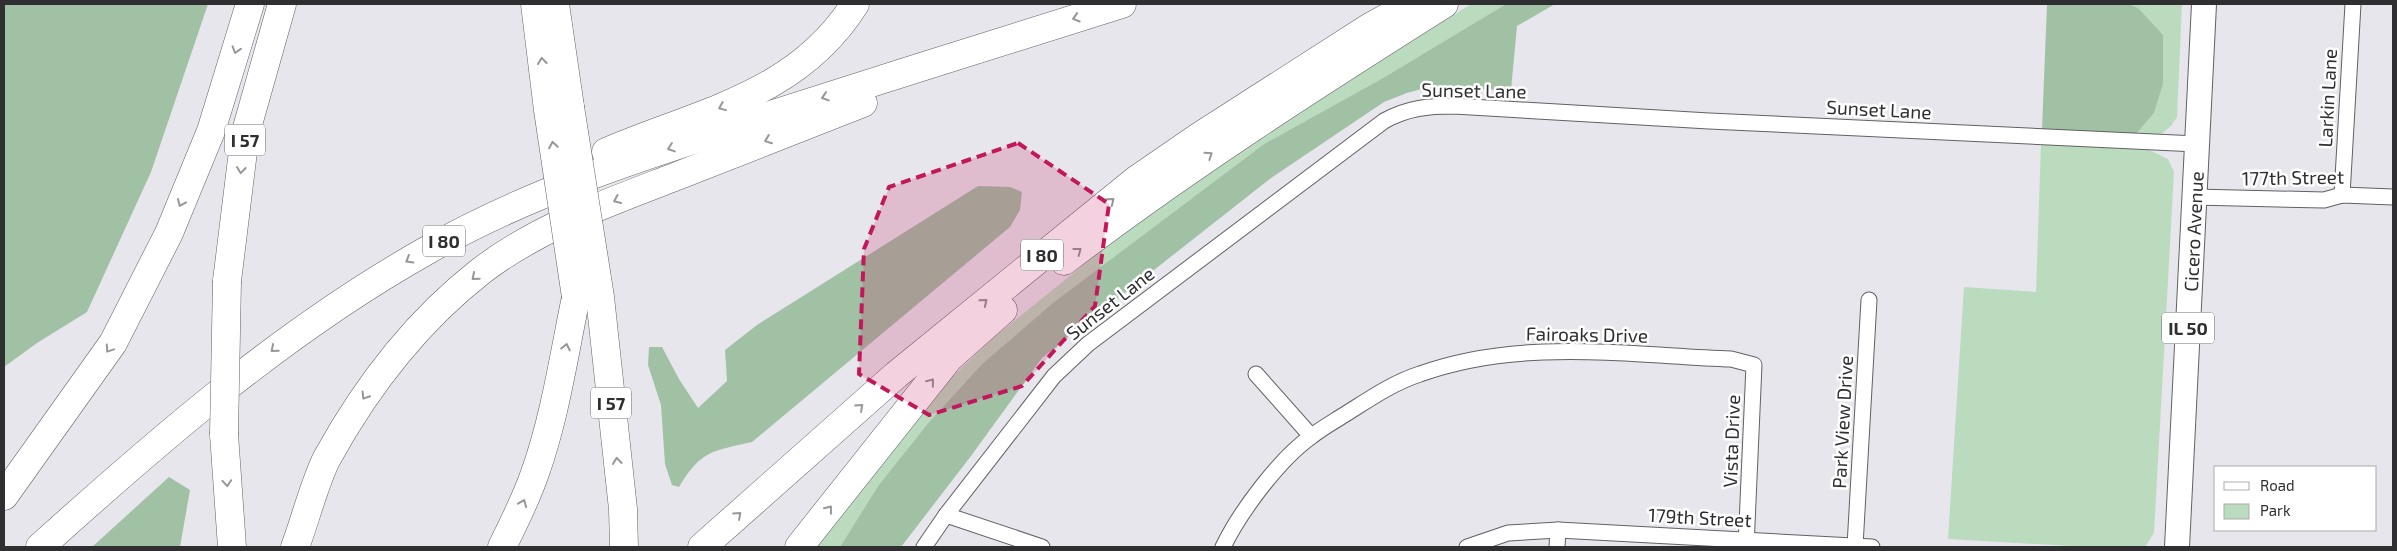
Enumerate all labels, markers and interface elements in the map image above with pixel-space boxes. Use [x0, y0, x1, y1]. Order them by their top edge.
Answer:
one-way arrow [1072, 13, 1081, 23]
one-way arrow [231, 46, 241, 54]
street label: Larkin Lane [2313, 48, 2341, 148]
one-way arrow [537, 57, 548, 65]
street label: Sunset Lane [1421, 78, 1527, 102]
one-way arrow [821, 92, 830, 102]
street label: Sunset Lane [1826, 95, 1932, 123]
one-way arrow [719, 101, 727, 111]
road number: I 57 [225, 124, 265, 156]
one-way arrow [764, 134, 773, 144]
one-way arrow [549, 141, 559, 149]
one-way arrow [667, 142, 675, 152]
one-way arrow [1203, 152, 1213, 161]
street label: 177th Street [2242, 165, 2344, 189]
one-way arrow [236, 166, 247, 174]
street label: Cicero Avenue [2178, 171, 2207, 292]
one-way arrow [613, 193, 622, 204]
one-way arrow [177, 198, 188, 207]
one-way arrow [1105, 198, 1114, 206]
road number: I 80 [423, 226, 465, 256]
road number: I 80 [1021, 240, 1063, 270]
one-way arrow [1072, 248, 1082, 257]
one-way arrow [406, 254, 415, 264]
street label: Sunset Lane [1061, 262, 1159, 344]
one-way arrow [471, 272, 480, 281]
one-way arrow [979, 299, 988, 308]
road number: IL 50 [2162, 312, 2214, 343]
street label: Fairoaks Drive [1526, 321, 1648, 347]
one-way arrow [560, 342, 570, 351]
one-way arrow [106, 343, 115, 352]
one-way arrow [270, 344, 279, 353]
street label: Park View Drive [1827, 355, 1857, 489]
one-way arrow [925, 378, 934, 387]
road number: I 57 [591, 388, 631, 418]
one-way arrow [362, 391, 371, 400]
street label: Vista Drive [1718, 394, 1744, 488]
one-way arrow [854, 404, 863, 413]
one-way arrow [612, 456, 623, 464]
legend [2214, 466, 2377, 531]
text: Road [2260, 476, 2295, 494]
one-way arrow [222, 479, 233, 487]
one-way arrow [517, 499, 527, 508]
text: Park [2260, 501, 2291, 519]
street label: 179th Street [1648, 503, 1752, 531]
one-way arrow [824, 506, 832, 515]
one-way arrow [733, 512, 742, 521]

